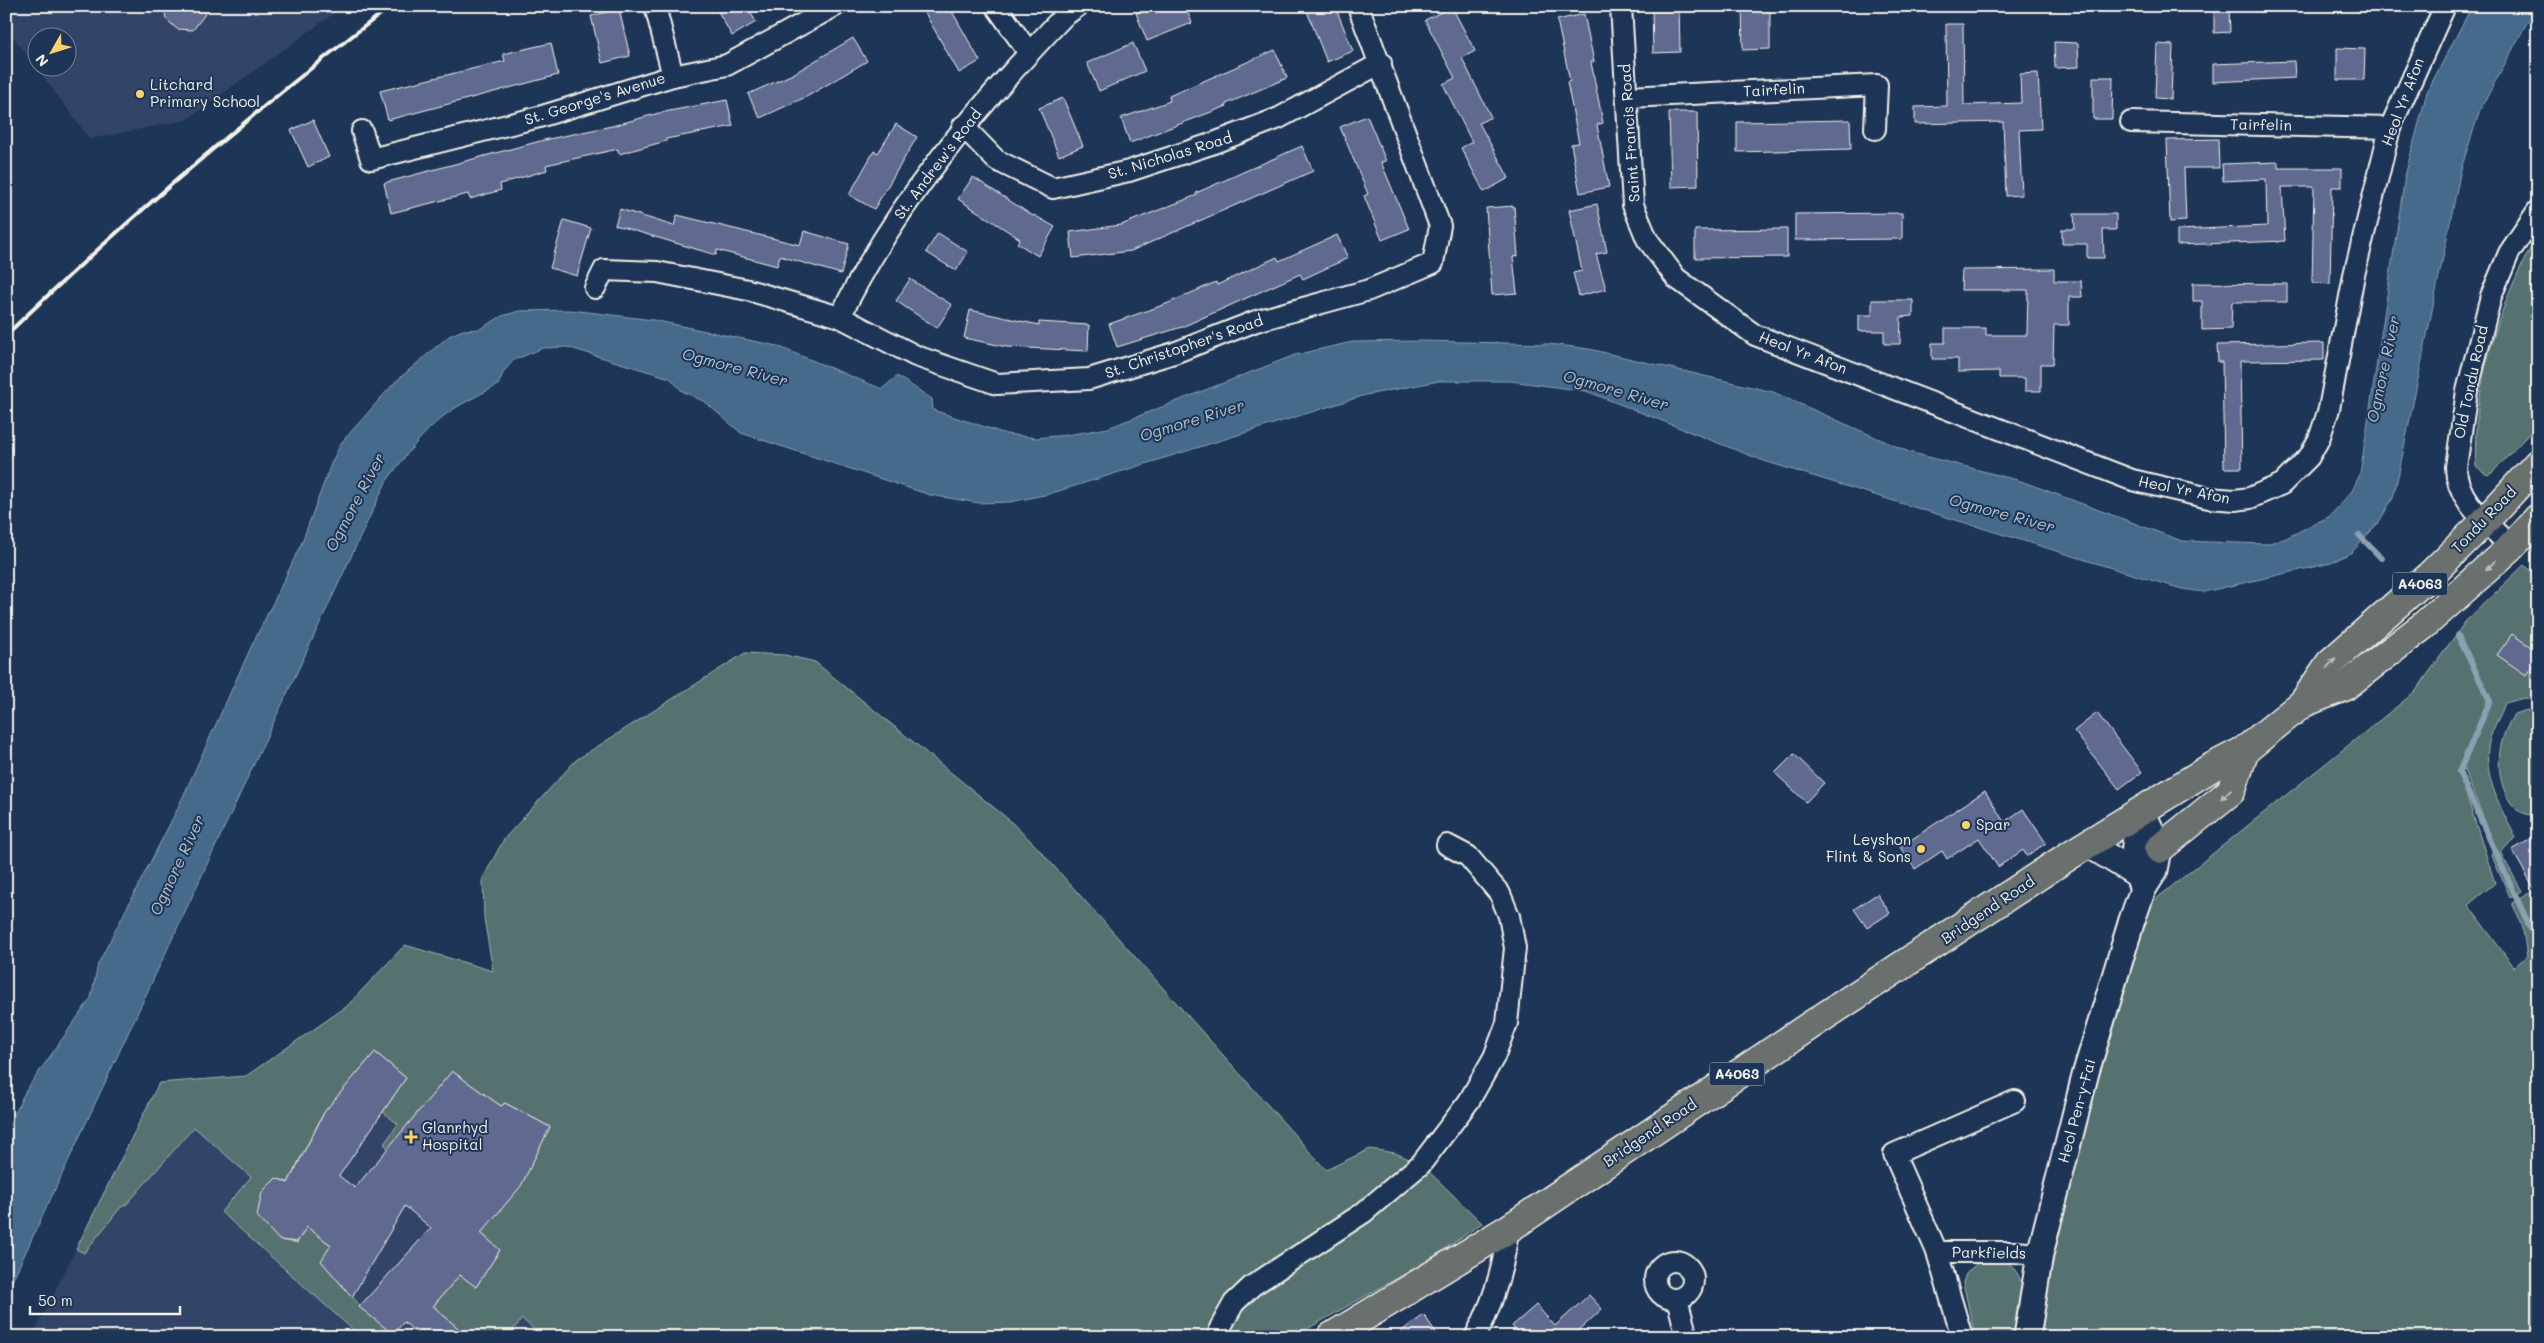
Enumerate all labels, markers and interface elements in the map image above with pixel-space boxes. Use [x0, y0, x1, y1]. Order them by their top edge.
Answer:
north arrow [28, 28, 78, 78]
text: N [31, 50, 52, 71]
street label: Heol Yr Afon [2376, 55, 2428, 149]
street label: Saint Francis Road [1614, 63, 1644, 203]
street label: St. George's Avenue [522, 67, 668, 129]
place label: Litchard Primary School [150, 74, 260, 111]
street label: Tairfelin [1743, 77, 1805, 101]
marker: Litchard Primary School [134, 88, 146, 100]
street label: St. Andrew's Road [889, 104, 985, 223]
street label: Tairfelin [2230, 113, 2292, 135]
street label: St. Nicholas Road [1105, 127, 1234, 183]
street label: St. Christopher's Road [1102, 310, 1265, 382]
water label: Ogmore River [2361, 313, 2404, 424]
street label: Old Tondu Road [2448, 323, 2492, 440]
street label: Heol Yr Afon [1756, 326, 1850, 378]
water label: Ogmore River [680, 342, 790, 391]
water label: Ogmore River [1561, 364, 1671, 415]
water label: Ogmore River [1137, 394, 1247, 445]
water label: Ogmore River [320, 449, 389, 555]
street label: Heol Yr Afon [2137, 470, 2232, 508]
street label: Tondu Road [2446, 482, 2520, 557]
water label: Ogmore River [1947, 488, 2057, 537]
one-way arrow [2486, 559, 2498, 571]
road number: A4063 [2392, 572, 2448, 596]
one-way arrow [2325, 658, 2337, 670]
one-way arrow [2220, 788, 2232, 800]
water label: Ogmore River [144, 811, 209, 919]
place label: Spar [1976, 814, 2011, 834]
marker: Spar [1960, 819, 1972, 831]
place label: Leyshon Flint & Sons [1826, 829, 1911, 866]
marker: Leyshon Flint & Sons [1915, 843, 1927, 855]
street label: Bridgend Road [1937, 870, 2038, 948]
street label: Heol Pen-y-Fai [2053, 1056, 2100, 1165]
road number: A4063 [1710, 1062, 1764, 1086]
street label: Bridgend Road [1599, 1093, 1700, 1171]
place label: Glanrhyd Hospital [422, 1117, 488, 1154]
marker: Glanrhyd Hospital [404, 1130, 418, 1144]
street label: Parkfields [1952, 1241, 2026, 1263]
scale bar [30, 1283, 180, 1315]
text: 50 m [38, 1290, 73, 1310]

